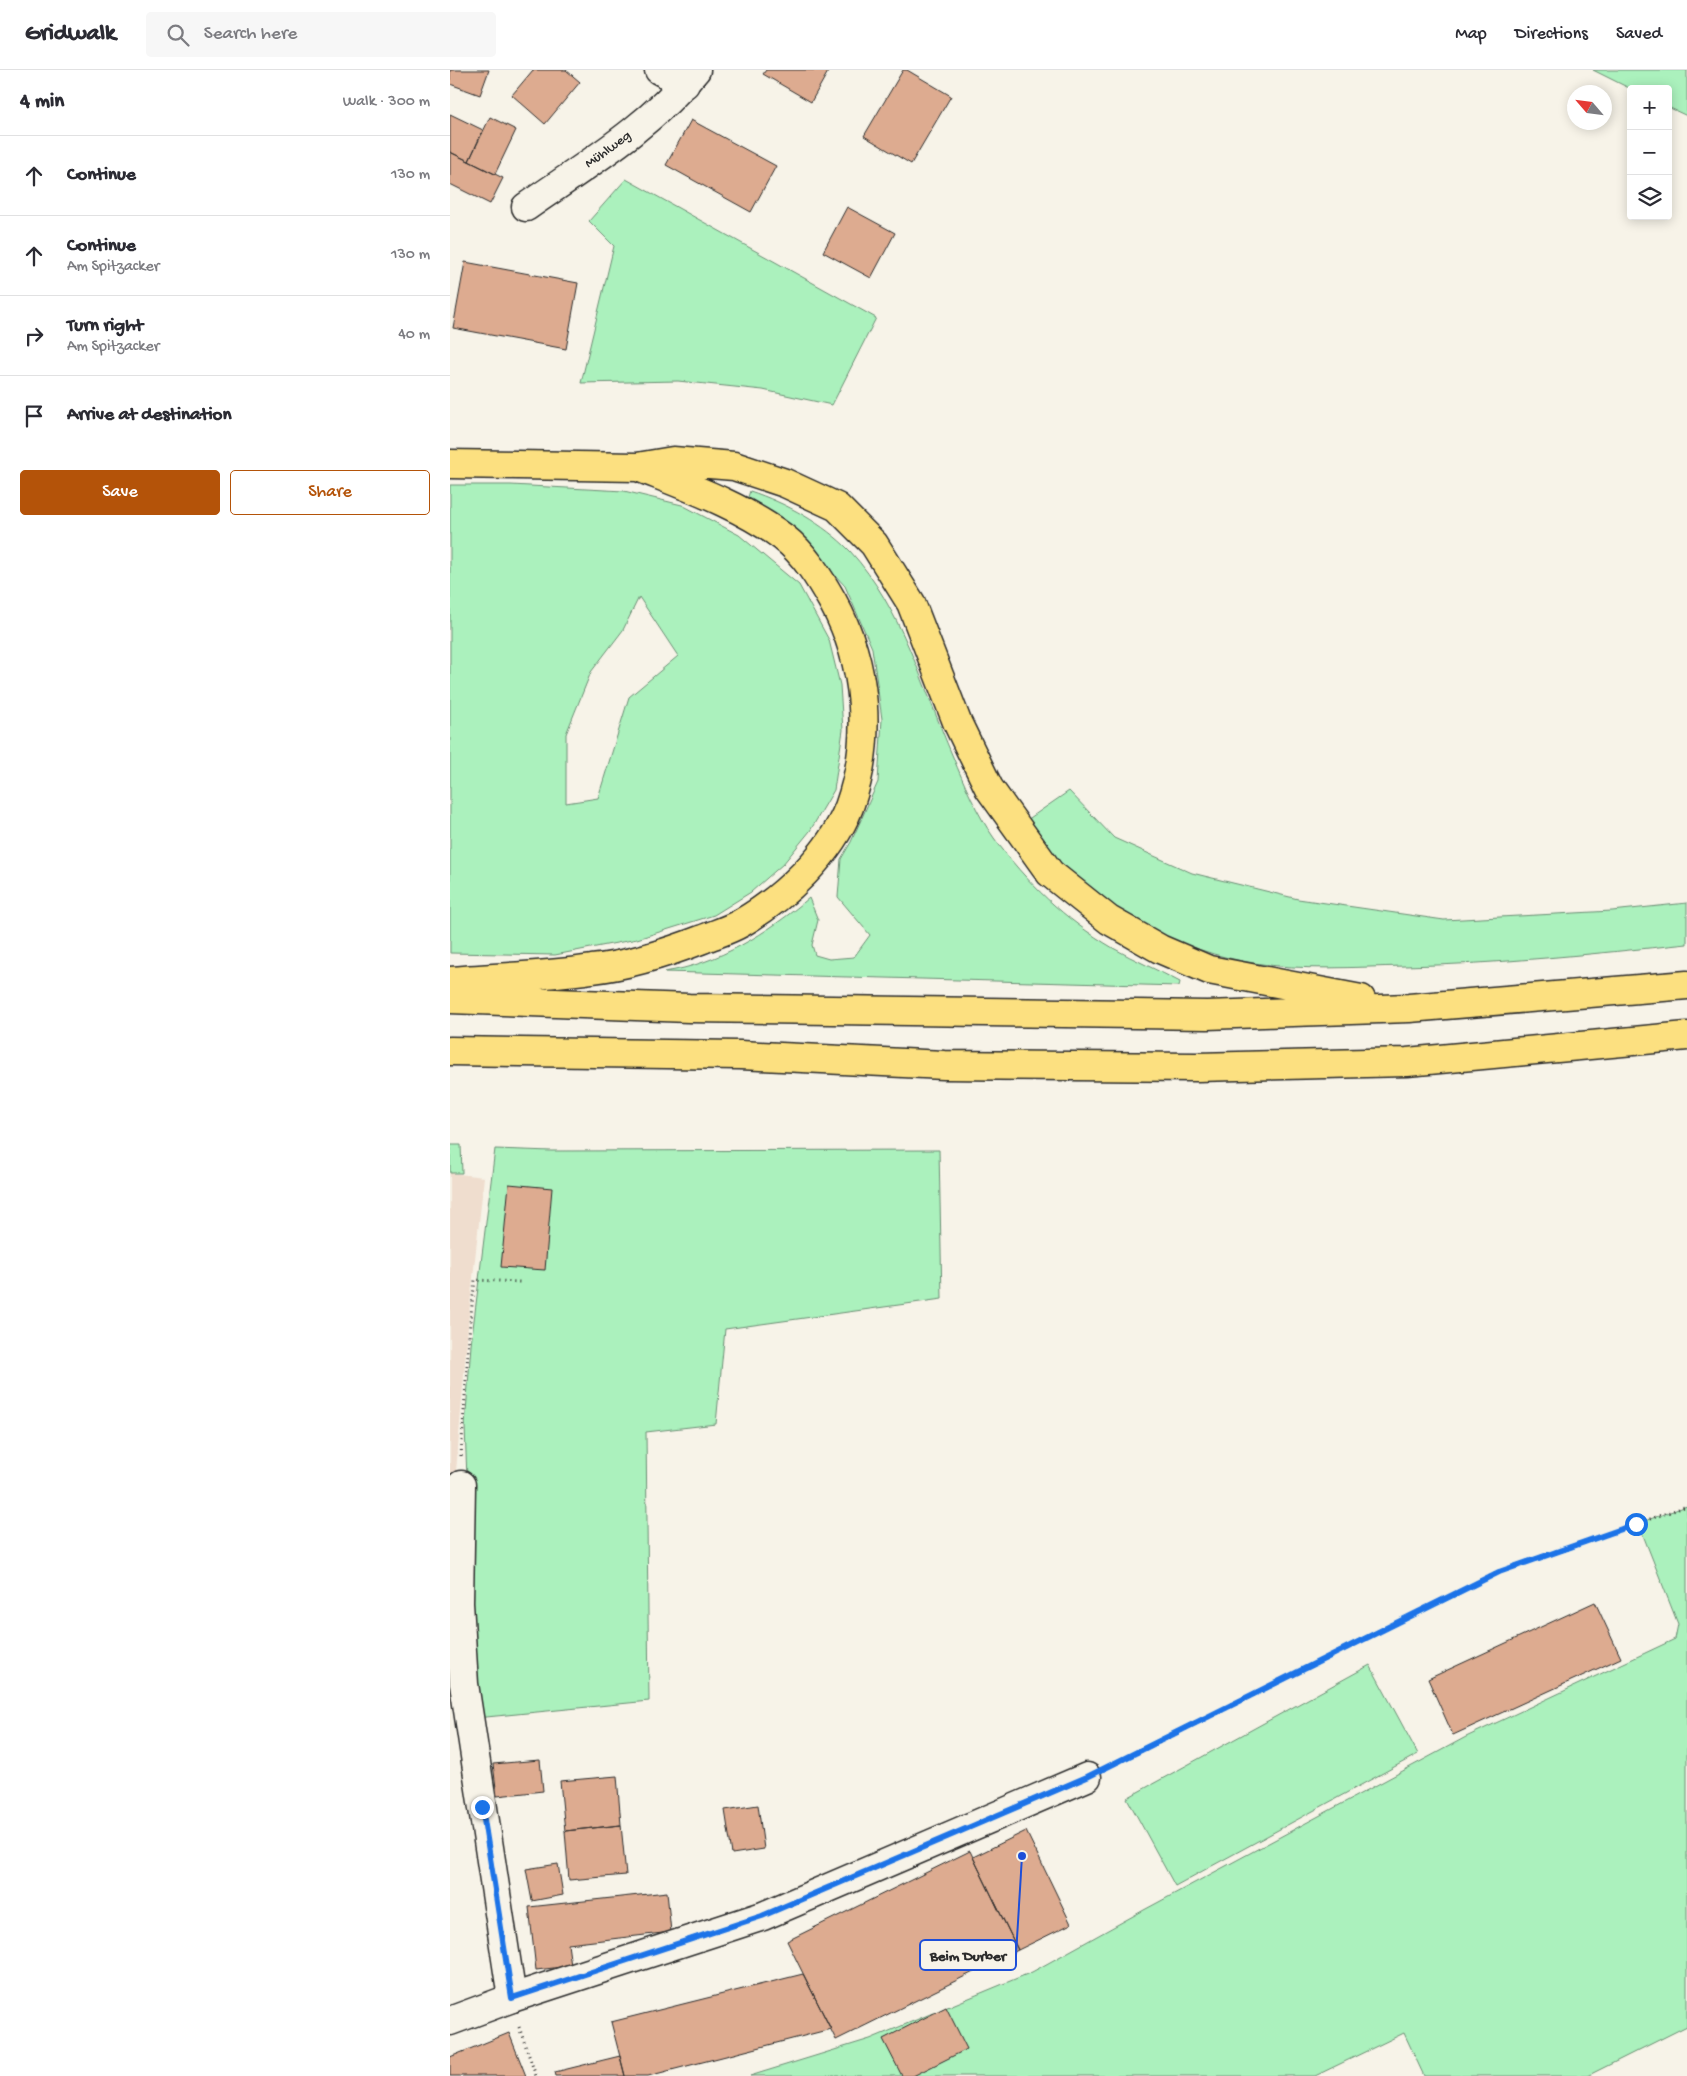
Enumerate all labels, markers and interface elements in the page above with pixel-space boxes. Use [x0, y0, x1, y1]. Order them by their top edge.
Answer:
search box [146, 12, 496, 57]
text: Gridwalk [25, 20, 116, 49]
icon: search [164, 21, 192, 49]
text: Search here [204, 23, 297, 46]
text: Map [1455, 24, 1487, 45]
text: Directions [1515, 24, 1588, 45]
text: Saved [1616, 24, 1662, 45]
north arrow [1567, 85, 1612, 130]
map controls [1627, 85, 1672, 220]
button: + [1627, 85, 1672, 130]
text: 4 min [20, 90, 64, 115]
text: Walk · 300 m [343, 93, 430, 112]
street label: Mühlweg [582, 127, 635, 172]
button: − [1627, 130, 1672, 175]
icon: ahead [20, 162, 48, 190]
text: Continue [67, 164, 136, 187]
text: 130 m [391, 166, 430, 185]
button: layers [1627, 175, 1672, 220]
text: Continue [67, 235, 136, 258]
icon: ahead [20, 242, 48, 270]
text: 130 m [391, 246, 430, 265]
text: Am Spitzacker [67, 258, 159, 277]
text: Turn right [67, 315, 143, 338]
icon: right [20, 322, 48, 350]
text: 40 m [398, 326, 430, 345]
text: Am Spitzacker [67, 338, 159, 357]
icon: arrive [20, 402, 48, 430]
text: Arrive at destination [67, 404, 231, 427]
button: Save [20, 470, 220, 515]
button: Share [230, 470, 430, 515]
route start [1625, 1513, 1648, 1536]
route end [471, 1796, 494, 1819]
callout: Beim Durber [920, 1940, 1016, 1970]
text: Beim Durber [929, 1948, 1008, 1966]

